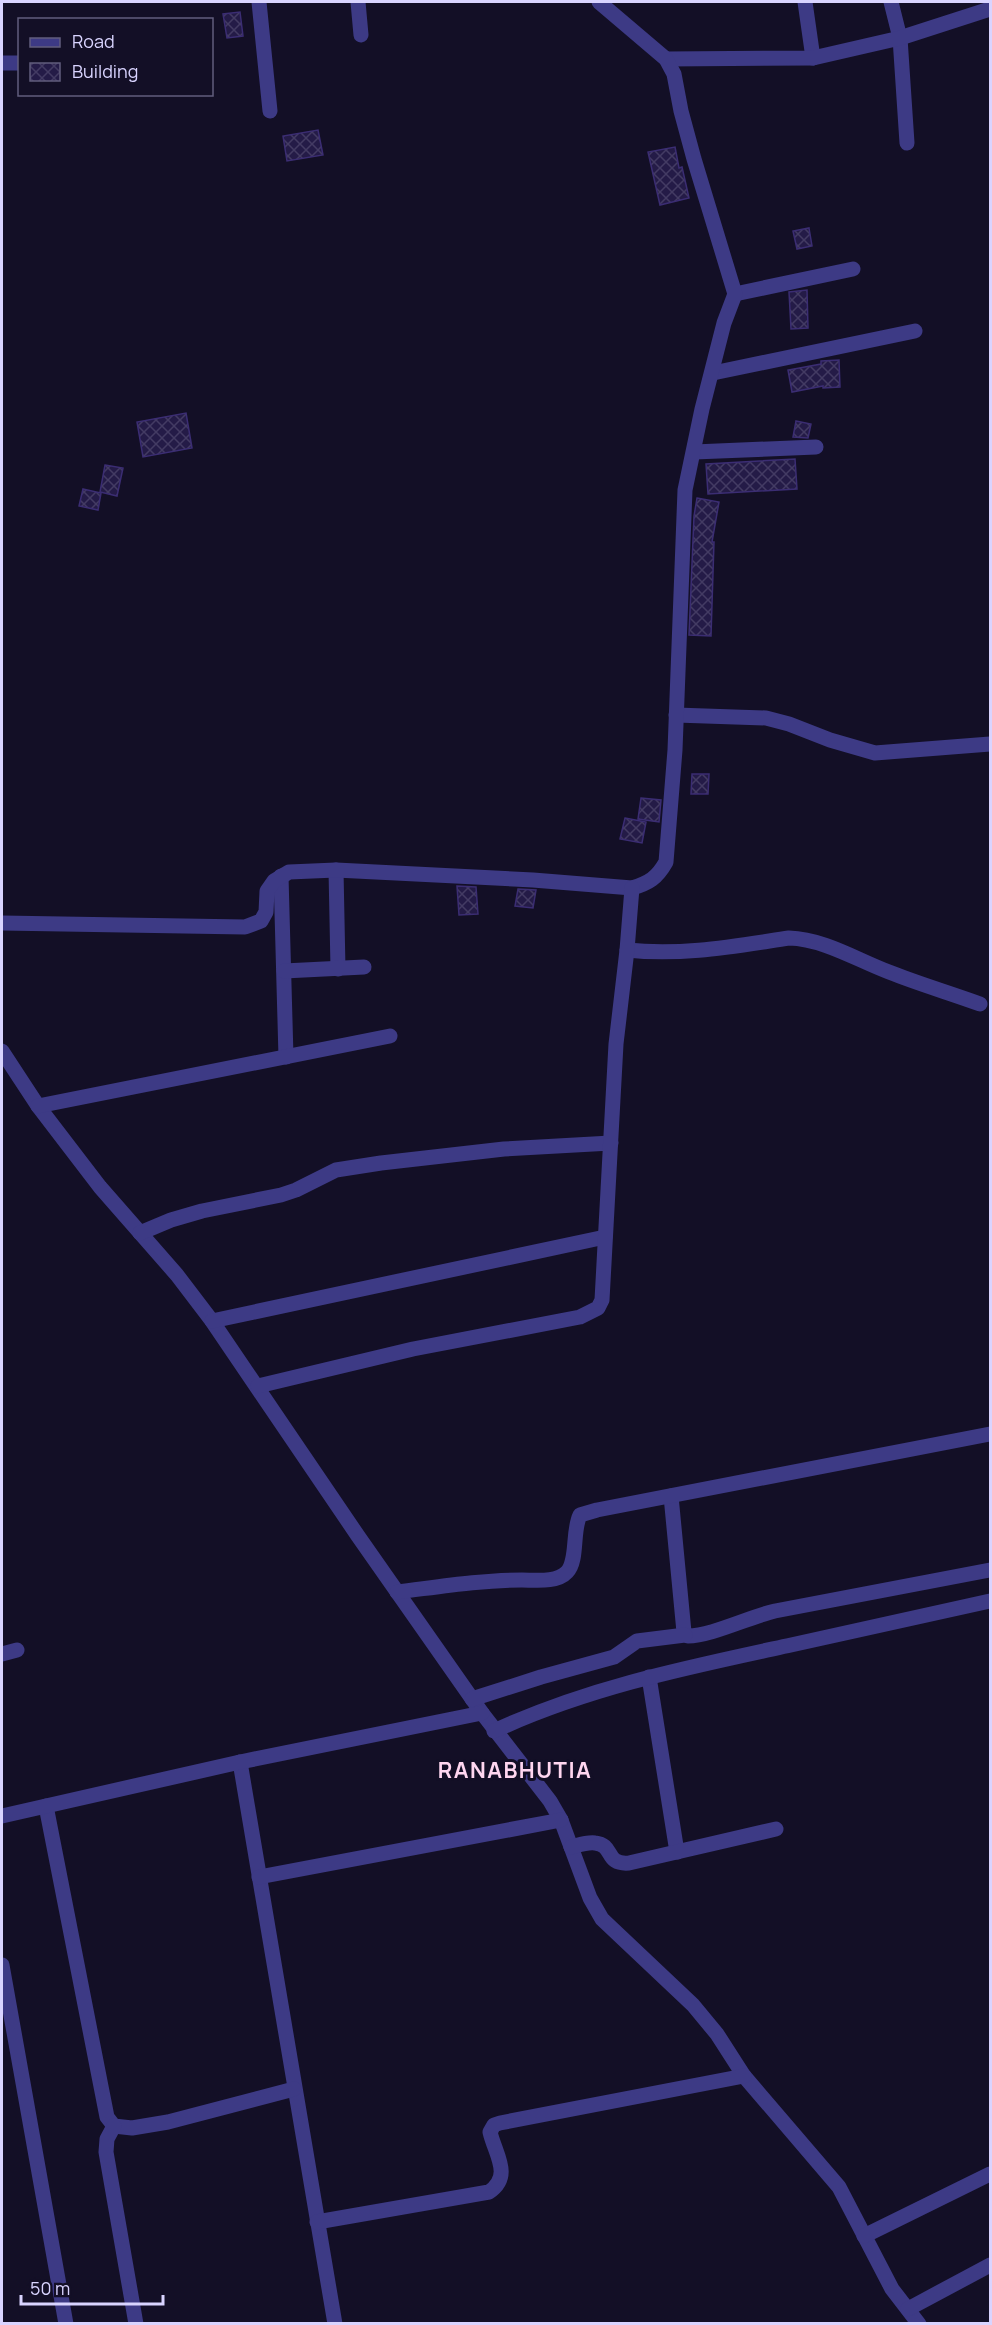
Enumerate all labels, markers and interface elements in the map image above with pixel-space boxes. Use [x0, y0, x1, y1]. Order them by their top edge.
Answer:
legend [18, 18, 213, 96]
text: Road [72, 29, 115, 53]
text: Building [72, 59, 138, 83]
district label: RANABHUTIA [438, 1755, 592, 1785]
scale bar [21, 2268, 164, 2306]
text: 50 m [30, 2276, 70, 2300]

